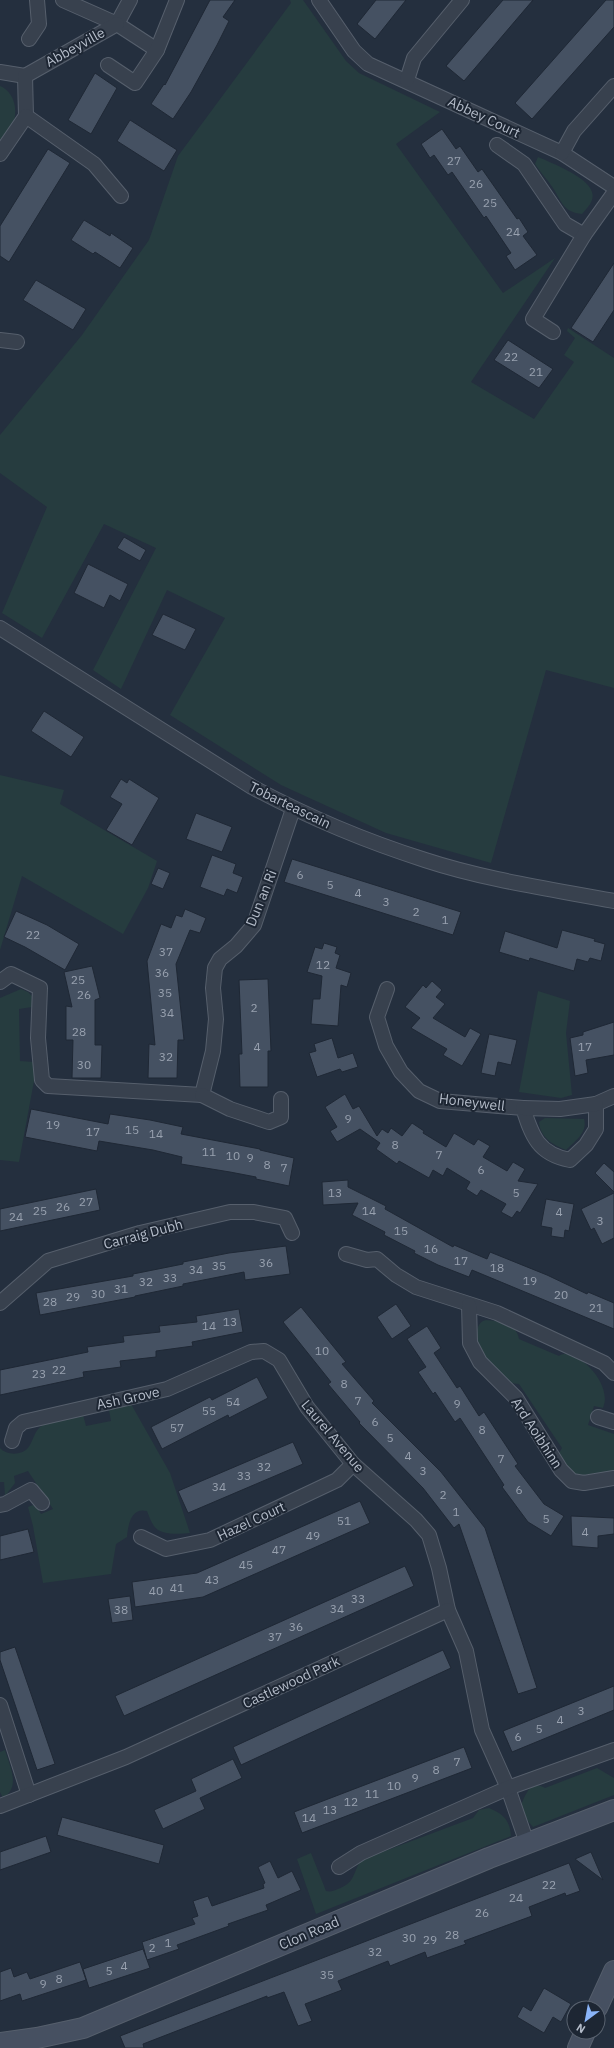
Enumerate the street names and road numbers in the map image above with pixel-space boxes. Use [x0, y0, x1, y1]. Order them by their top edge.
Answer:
street label: Abbeyville [42, 23, 108, 71]
street label: Abbey Court [445, 92, 523, 142]
street label: Tobarteascain [246, 778, 334, 832]
street label: Dun an Ri [241, 867, 281, 929]
street label: Honeywell [438, 1089, 506, 1115]
street label: Carraig Dubh [101, 1215, 185, 1253]
street label: Ash Grove [95, 1382, 161, 1413]
street label: Ard Aoibhinn [507, 1394, 567, 1472]
street label: Laurel Avenue [297, 1396, 369, 1476]
street label: Hazel Court [214, 1497, 288, 1545]
street label: Castlewood Park [239, 1651, 343, 1712]
street label: Clon Road [276, 1912, 342, 1954]

